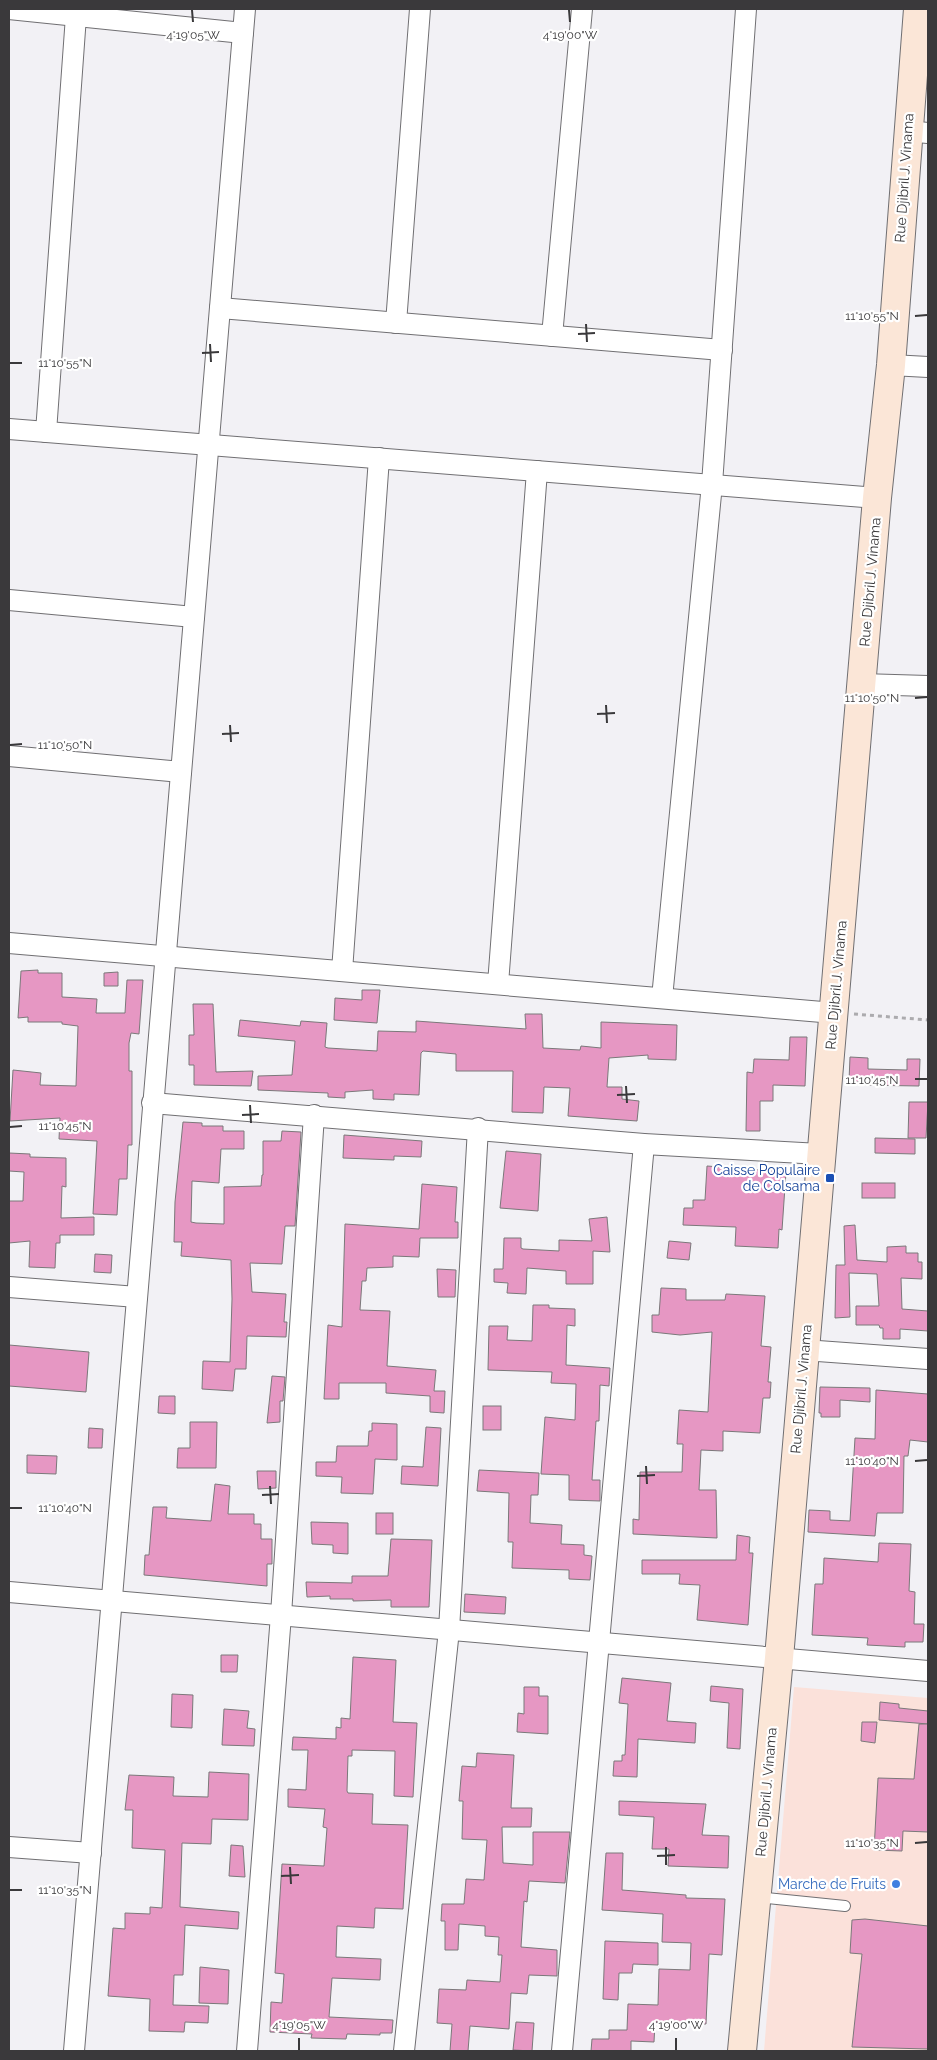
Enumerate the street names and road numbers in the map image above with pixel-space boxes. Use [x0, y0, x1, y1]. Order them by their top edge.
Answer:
street label: Rue Djibril J. Vinama [891, 113, 917, 243]
street label: Rue Djibril J. Vinama [856, 517, 884, 647]
street label: Rue Djibril J. Vinama [822, 920, 850, 1050]
street label: Rue Djibril J. Vinama [787, 1324, 815, 1454]
street label: Rue Djibril J. Vinama [752, 1727, 780, 1857]

